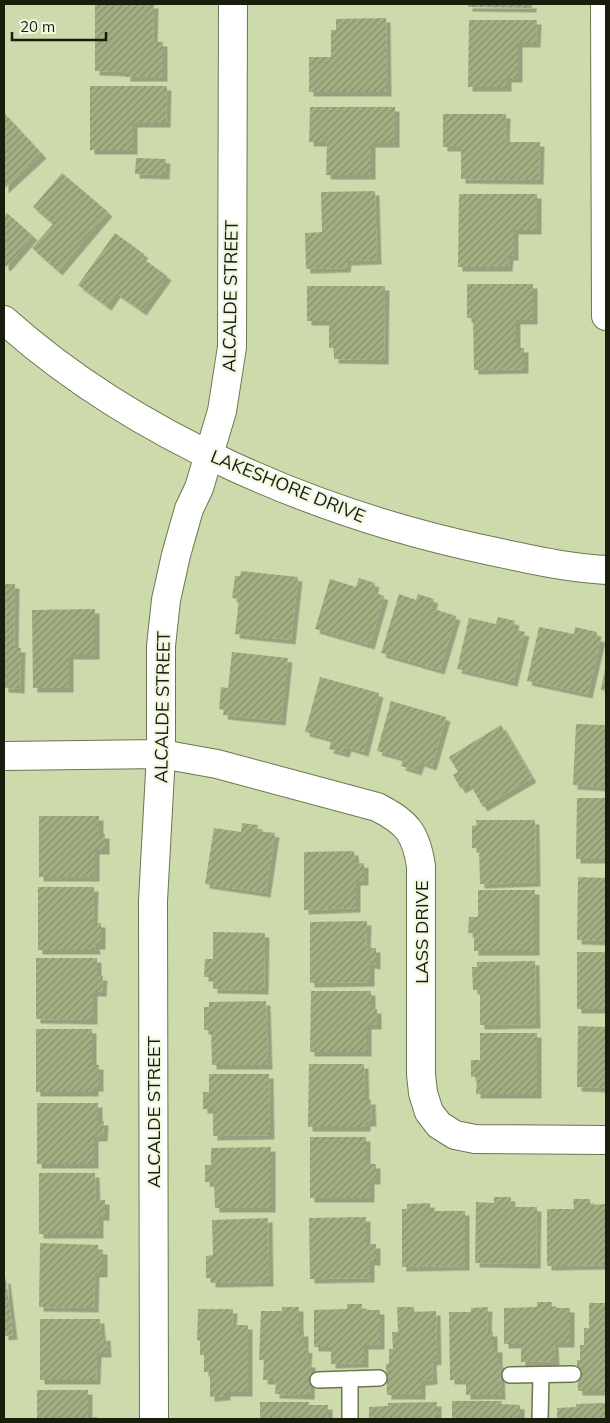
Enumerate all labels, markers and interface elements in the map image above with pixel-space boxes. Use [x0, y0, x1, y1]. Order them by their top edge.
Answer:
scale bar [12, 10, 106, 42]
text: 20 m [20, 17, 55, 36]
street label: ALCALDE STREET [217, 220, 243, 372]
street label: LAKESHORE DRIVE [207, 444, 369, 528]
street label: ALCALDE STREET [149, 631, 175, 783]
street label: LASS DRIVE [410, 880, 433, 984]
street label: ALCALDE STREET [142, 1036, 165, 1188]

